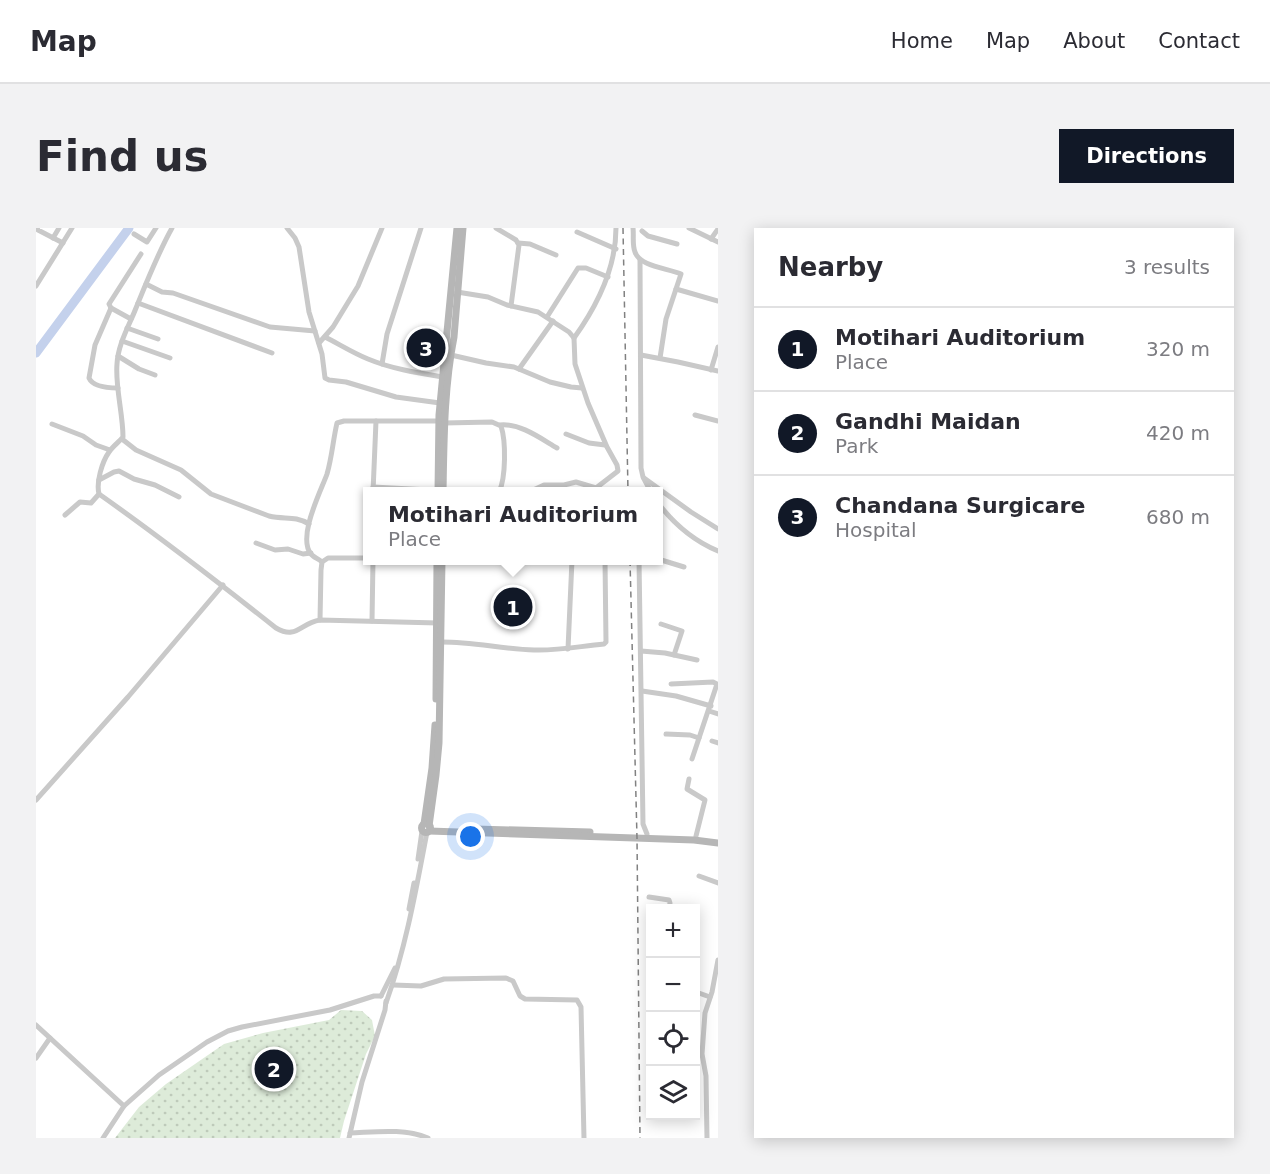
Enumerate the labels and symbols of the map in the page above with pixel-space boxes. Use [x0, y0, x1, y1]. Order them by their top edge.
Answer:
pin: 3 [406, 326, 446, 370]
pin: 1 [494, 584, 532, 629]
your location [456, 822, 485, 851]
pin: 2 [254, 1046, 294, 1092]

